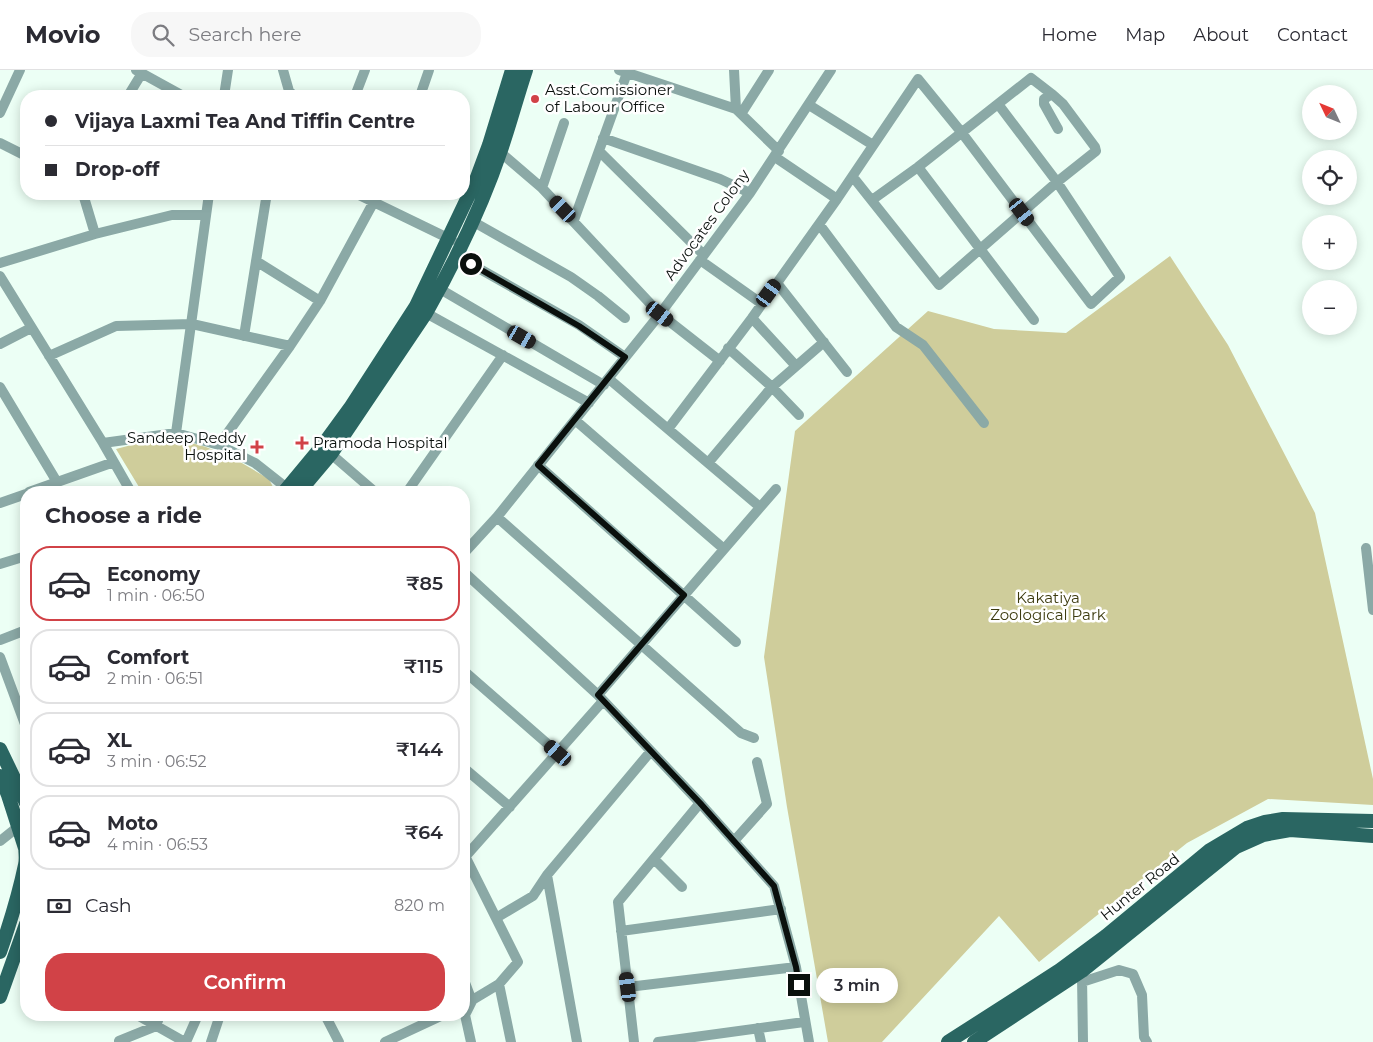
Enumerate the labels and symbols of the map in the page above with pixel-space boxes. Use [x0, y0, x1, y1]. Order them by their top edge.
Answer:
place label: Asst.Comissioner of Labour Office [545, 80, 672, 116]
north arrow [1302, 85, 1358, 140]
marker: Asst.Comissioner of Labour Office [529, 93, 541, 105]
street label: Advocates Colony [660, 165, 754, 284]
car [547, 193, 578, 225]
car [1006, 196, 1037, 228]
route start [460, 253, 482, 275]
car [754, 276, 783, 310]
car [643, 299, 676, 329]
car [505, 323, 538, 351]
place label: Sandeep Reddy Hospital [127, 428, 247, 464]
place label: Pramoda Hospital [313, 433, 448, 452]
marker: Pramoda Hospital [295, 436, 309, 450]
marker: Sandeep Reddy Hospital [250, 440, 264, 454]
park label: Kakatiya Zoological Park [990, 588, 1106, 624]
car [541, 737, 574, 769]
street label: Hunter Road [1096, 849, 1183, 924]
callout: 3 min [816, 968, 899, 1002]
car [618, 971, 637, 1003]
route end [788, 974, 810, 996]

